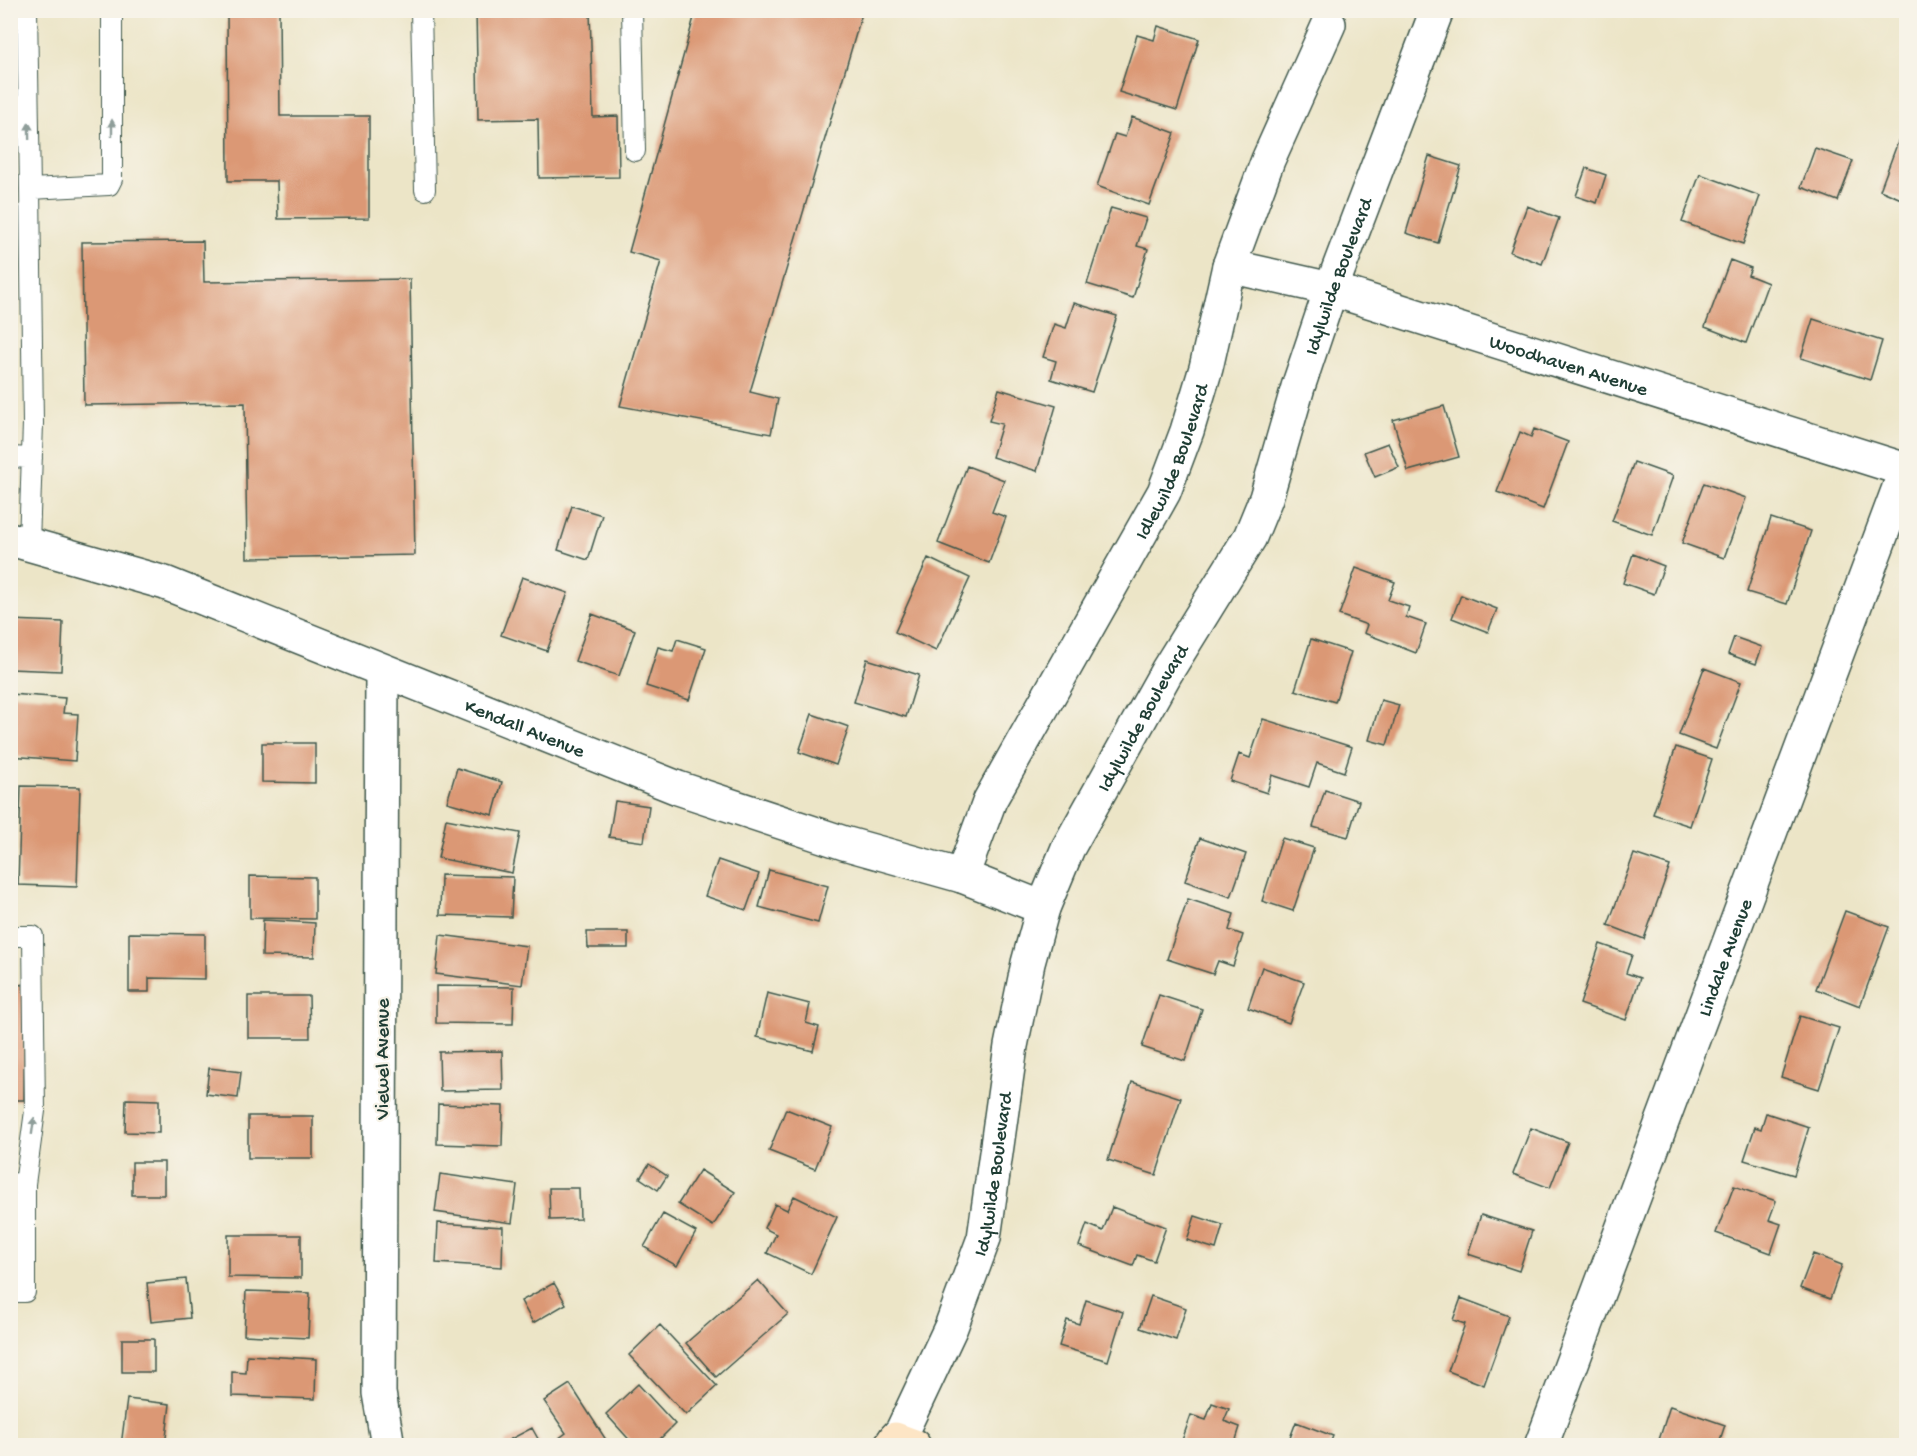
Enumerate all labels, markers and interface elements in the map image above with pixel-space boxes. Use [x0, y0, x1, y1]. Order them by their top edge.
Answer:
one-way arrow [107, 118, 117, 137]
one-way arrow [24, 121, 34, 140]
street label: Idylwilde Boulevard [1302, 193, 1380, 359]
street label: Woodhaven Avenue [1486, 331, 1651, 403]
street label: Idlewilde Boulevard [1132, 380, 1216, 544]
street label: Idylwilde Boulevard [1094, 640, 1197, 797]
street label: Kendall Avenue [460, 696, 588, 765]
street label: Lindale Avenue [1695, 896, 1760, 1020]
street label: Viewel Avenue [373, 998, 396, 1120]
street label: Idylwilde Boulevard [970, 1089, 1020, 1260]
one-way arrow [28, 1116, 38, 1135]

